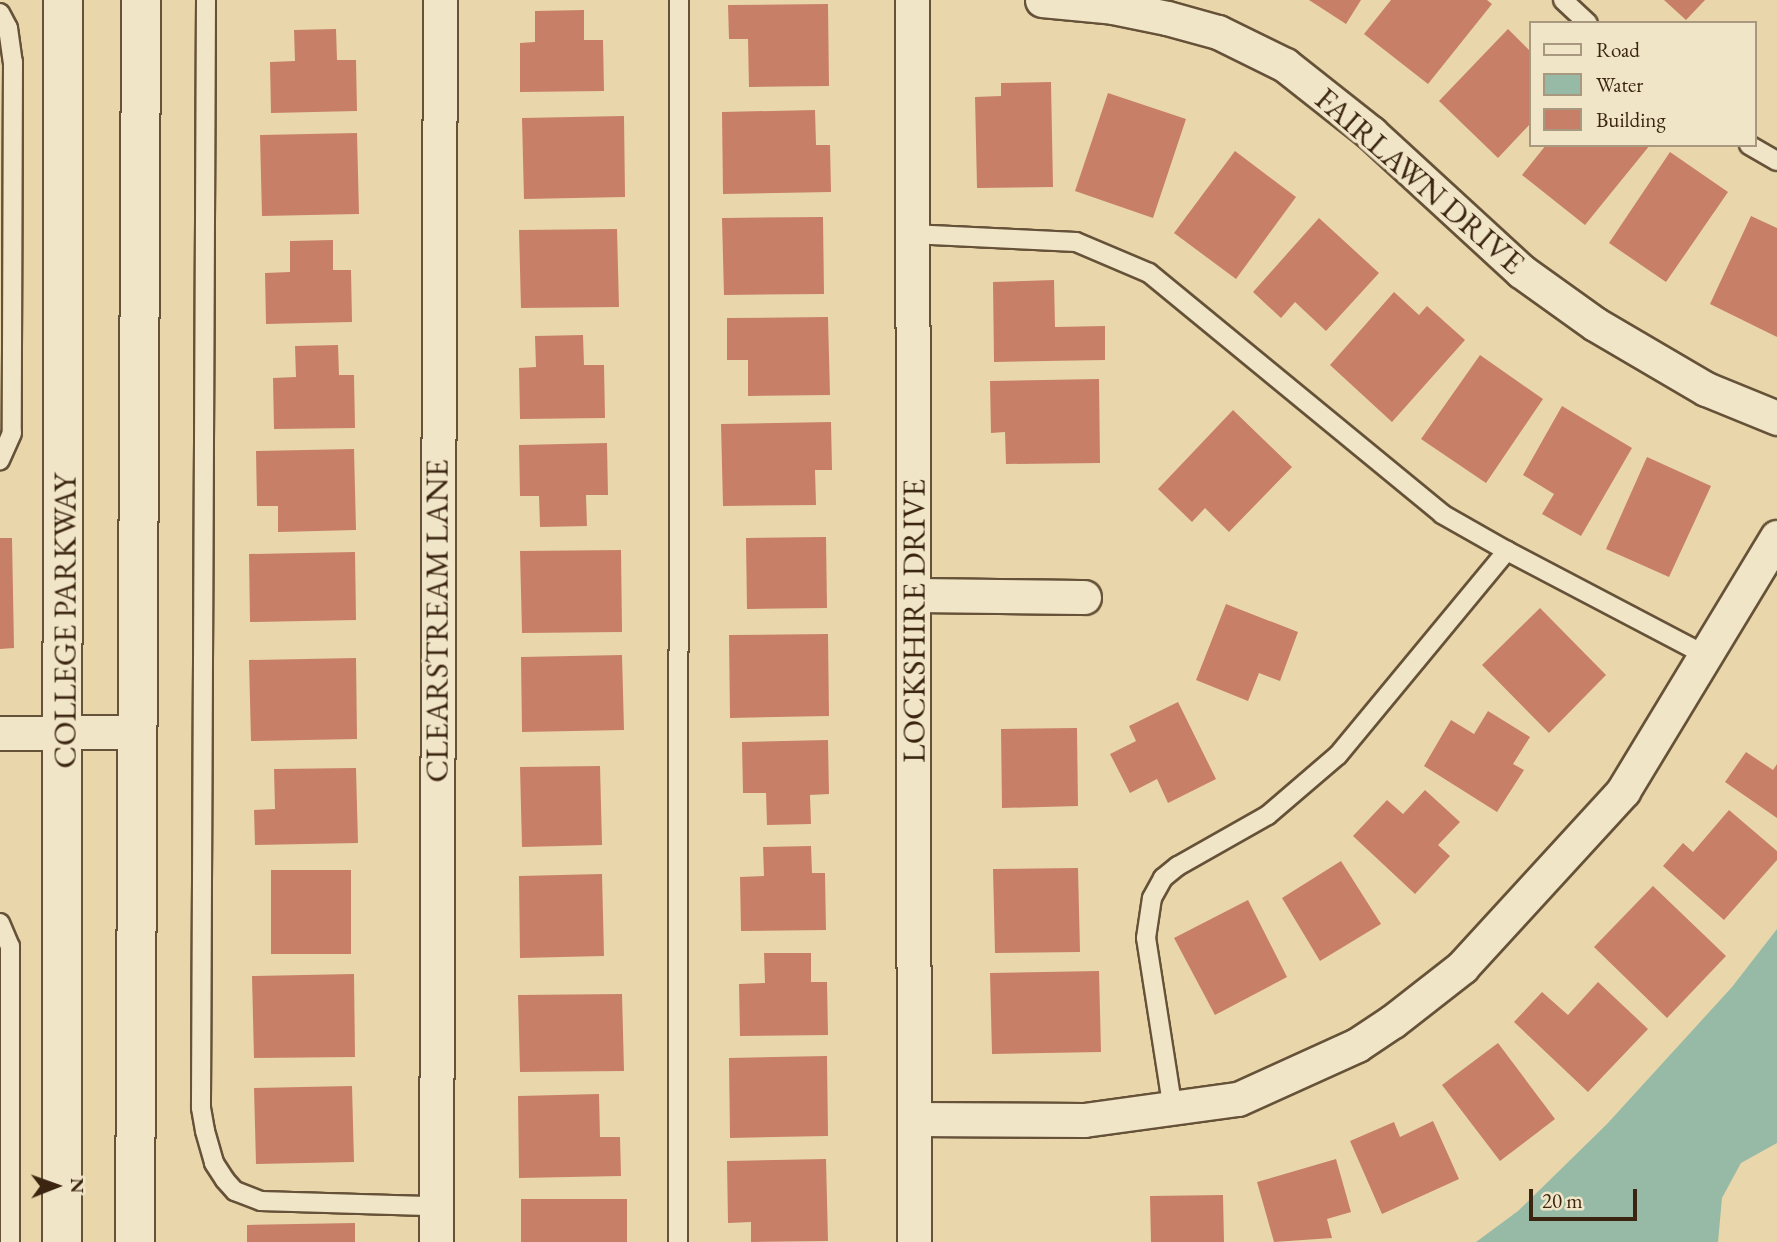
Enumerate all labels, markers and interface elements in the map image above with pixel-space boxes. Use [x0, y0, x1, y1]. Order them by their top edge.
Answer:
legend [1528, 21, 1756, 147]
text: Road [1596, 36, 1640, 63]
text: Water [1596, 71, 1643, 98]
street label: FAIRLAWN DRIVE [1308, 80, 1532, 282]
text: Building [1596, 106, 1666, 133]
street label: CLEARSTREAM LANE [418, 459, 456, 783]
street label: COLLEGE PARKWAY [46, 473, 84, 769]
street label: LOCKSHIRE DRIVE [895, 479, 933, 763]
north arrow [21, 1151, 91, 1221]
scale bar [1532, 1176, 1640, 1220]
text: N [65, 1178, 90, 1194]
text: 20 m [1542, 1187, 1583, 1214]

